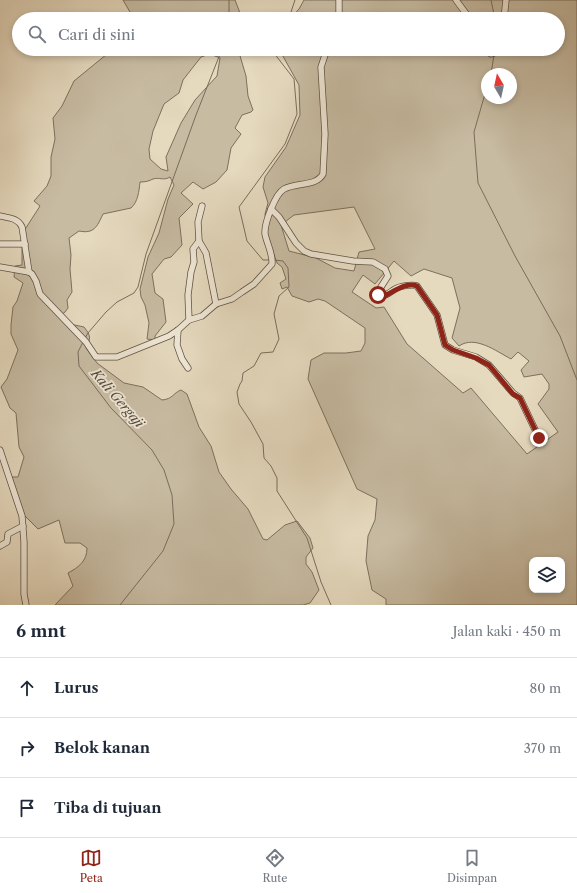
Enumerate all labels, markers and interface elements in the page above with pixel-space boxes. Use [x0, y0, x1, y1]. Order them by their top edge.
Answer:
search box [12, 12, 565, 56]
icon: search [26, 23, 48, 45]
text: Cari di sini [58, 25, 135, 44]
north arrow [481, 68, 517, 104]
route start [369, 286, 387, 304]
water label: Kali Gergaji [88, 365, 148, 431]
route end [530, 429, 548, 447]
map controls [529, 557, 565, 593]
button: layers [529, 557, 565, 593]
text: 6 mnt [16, 621, 66, 641]
text: Jalan kaki · 450 m [453, 623, 561, 639]
icon: ahead [16, 677, 38, 699]
text: Lurus [54, 678, 99, 697]
text: 80 m [529, 680, 561, 696]
icon: right [16, 737, 38, 759]
text: Belok kanan [54, 738, 150, 757]
text: 370 m [524, 740, 561, 756]
icon: arrive [16, 797, 38, 819]
text: Tiba di tujuan [54, 798, 162, 817]
tab: Peta [80, 847, 103, 885]
tab: Rute [262, 847, 287, 885]
tab: Disimpan [447, 847, 497, 885]

